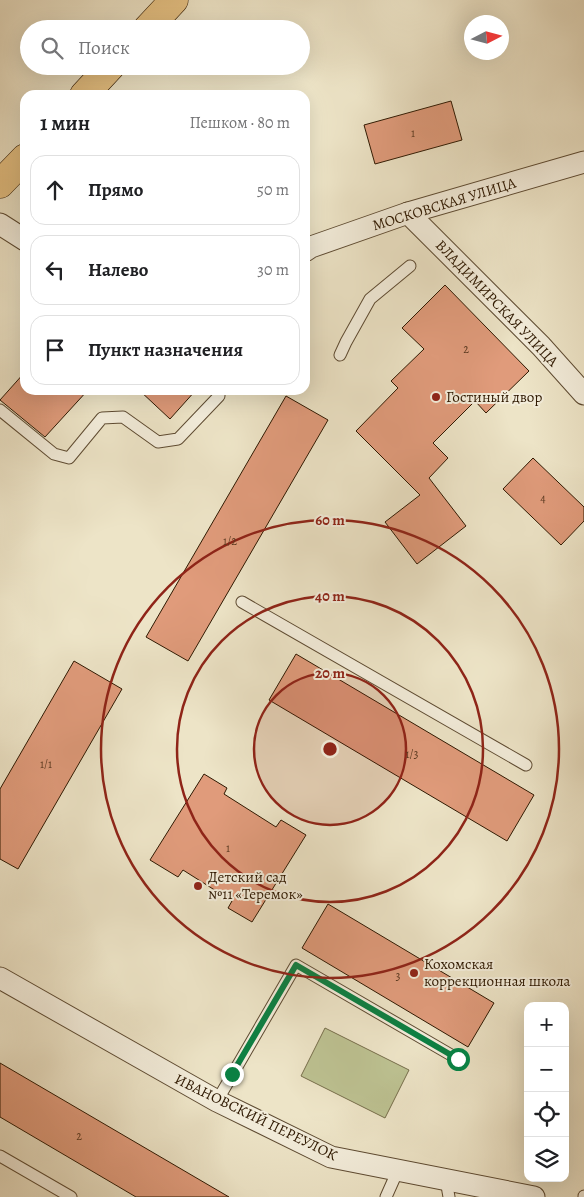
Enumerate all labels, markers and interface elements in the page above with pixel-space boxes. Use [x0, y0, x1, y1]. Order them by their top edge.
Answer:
north arrow [464, 15, 509, 60]
search box [20, 20, 310, 75]
icon: search [38, 34, 66, 62]
text: Поиск [78, 35, 130, 61]
text: 1 мин [40, 109, 90, 137]
text: Пешком · 80 m [190, 112, 290, 134]
house number: 1 [411, 125, 415, 141]
street label: МОСКОВСКАЯ УЛИЦА [370, 173, 518, 235]
icon: ahead [41, 176, 69, 204]
text: Прямо [88, 177, 143, 203]
text: 50 m [257, 179, 289, 201]
street label: ВЛАДИМИРСКАЯ УЛИЦА [431, 235, 563, 371]
icon: left [41, 256, 69, 284]
text: Налево [88, 257, 148, 283]
text: 30 m [257, 259, 289, 281]
icon: arrive [41, 336, 69, 364]
text: Пункт назначения [88, 337, 243, 363]
house number: 2 [463, 341, 469, 357]
place label: Гостиный двор [446, 387, 542, 407]
marker: Гостиный двор [430, 391, 442, 403]
house number: 4 [540, 490, 546, 506]
text: 60 m [315, 510, 345, 530]
house number: 1/2 [223, 533, 237, 549]
text: 40 m [315, 586, 345, 606]
text: 20 m [315, 663, 345, 683]
centre of rings [321, 740, 339, 758]
house number: 1/3 [405, 746, 419, 762]
house number: 1/1 [40, 756, 52, 772]
house number: 1 [226, 840, 230, 856]
place label: Детский сад №11 «Теремок» [208, 867, 303, 904]
marker: Детский сад №11 «Теремок» [192, 880, 204, 892]
place label: Кохомская коррекционная школа [424, 954, 571, 991]
marker: Кохомская коррекционная школа [408, 967, 420, 979]
house number: 3 [396, 968, 401, 984]
map controls [524, 1002, 569, 1182]
button: + [524, 1002, 569, 1047]
button: − [524, 1047, 569, 1092]
route start [447, 1048, 470, 1071]
route end [221, 1063, 244, 1086]
street label: ИВАНОВСКИЙ ПЕРЕУЛОК [171, 1069, 341, 1165]
button: locate [524, 1092, 569, 1137]
house number: 2 [76, 1128, 82, 1144]
button: layers [524, 1137, 569, 1182]

